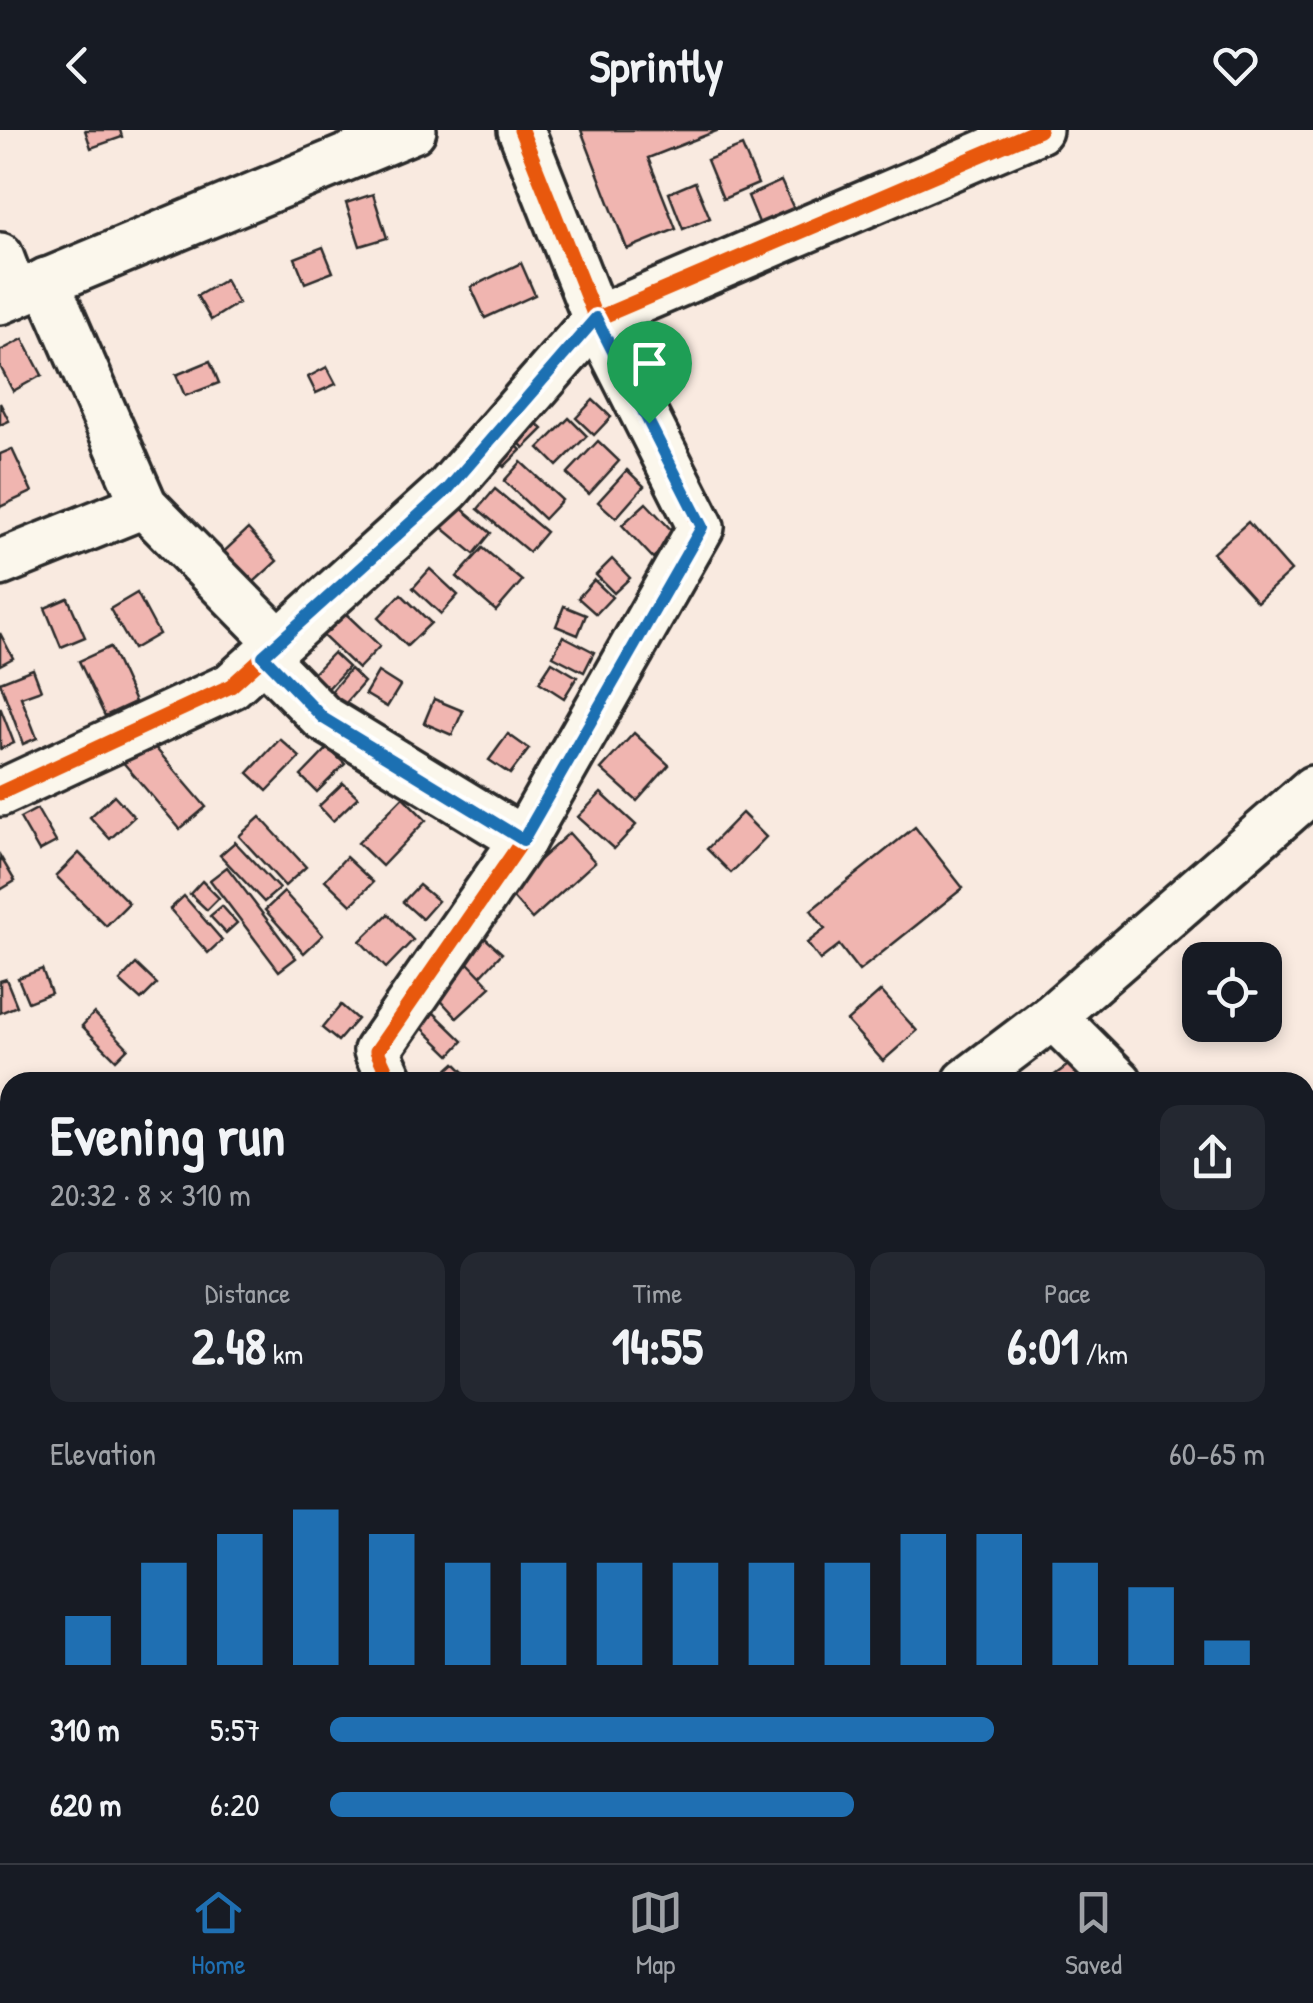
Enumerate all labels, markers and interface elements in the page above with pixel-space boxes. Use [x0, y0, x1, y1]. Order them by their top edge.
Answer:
text: Sprintly [589, 35, 724, 96]
icon: back [50, 38, 105, 93]
icon: heart [1208, 38, 1263, 93]
pin [607, 321, 692, 424]
icon: arrive [622, 336, 677, 391]
map controls [1182, 942, 1282, 1042]
button: locate [1182, 942, 1282, 1042]
text: Evening run [50, 1098, 285, 1172]
button: share [1160, 1105, 1265, 1210]
text: 20:32 · 8 × 310 m [50, 1173, 251, 1216]
text: Distance [205, 1274, 290, 1312]
text: Time [633, 1274, 682, 1312]
text: Pace [1044, 1274, 1091, 1312]
text: 2.48 [192, 1312, 266, 1380]
text: 14:55 [612, 1312, 703, 1380]
text: 6:01 [1007, 1312, 1079, 1380]
text: km [266, 1335, 303, 1373]
text: /km [1079, 1335, 1128, 1373]
text: Elevation [50, 1432, 156, 1475]
text: 60–65 m [1169, 1432, 1265, 1475]
text: 310 m [50, 1708, 119, 1751]
text: 5:57 [210, 1708, 260, 1751]
text: 620 m [50, 1783, 121, 1826]
text: 6:20 [210, 1783, 260, 1826]
tab: Home [191, 1885, 246, 1983]
tab: Map [628, 1885, 683, 1983]
tab: Saved [1065, 1885, 1122, 1983]

